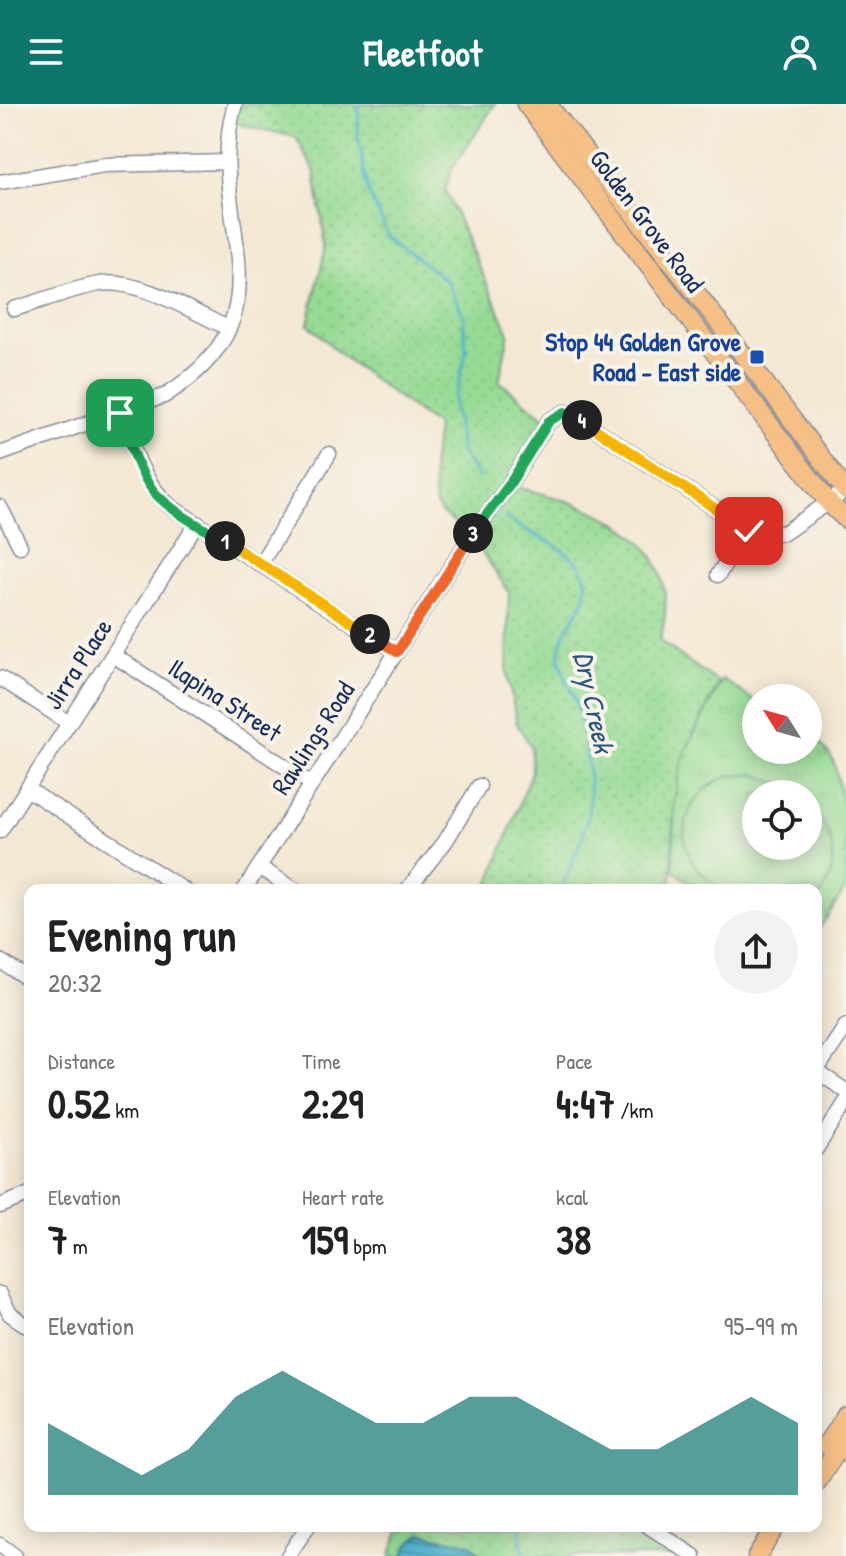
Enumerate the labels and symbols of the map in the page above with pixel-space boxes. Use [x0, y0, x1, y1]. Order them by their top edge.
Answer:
street label: Golden Grove Road [582, 142, 713, 299]
place label: Stop 44 Golden Grove Road - East side [545, 324, 742, 389]
marker: Stop 44 Golden Grove Road - East side [748, 348, 766, 366]
pin [86, 379, 154, 447]
pin: 4 [562, 400, 602, 440]
pin [715, 497, 783, 565]
pin: 3 [453, 513, 493, 553]
pin: 1 [205, 521, 245, 561]
street label: Jirra Place [35, 612, 120, 716]
pin: 2 [350, 614, 390, 654]
water label: Dry Creek [565, 648, 624, 758]
street label: Ilapina Street [162, 650, 290, 750]
street label: Rawlings Road [263, 674, 362, 801]
north arrow [742, 684, 822, 764]

